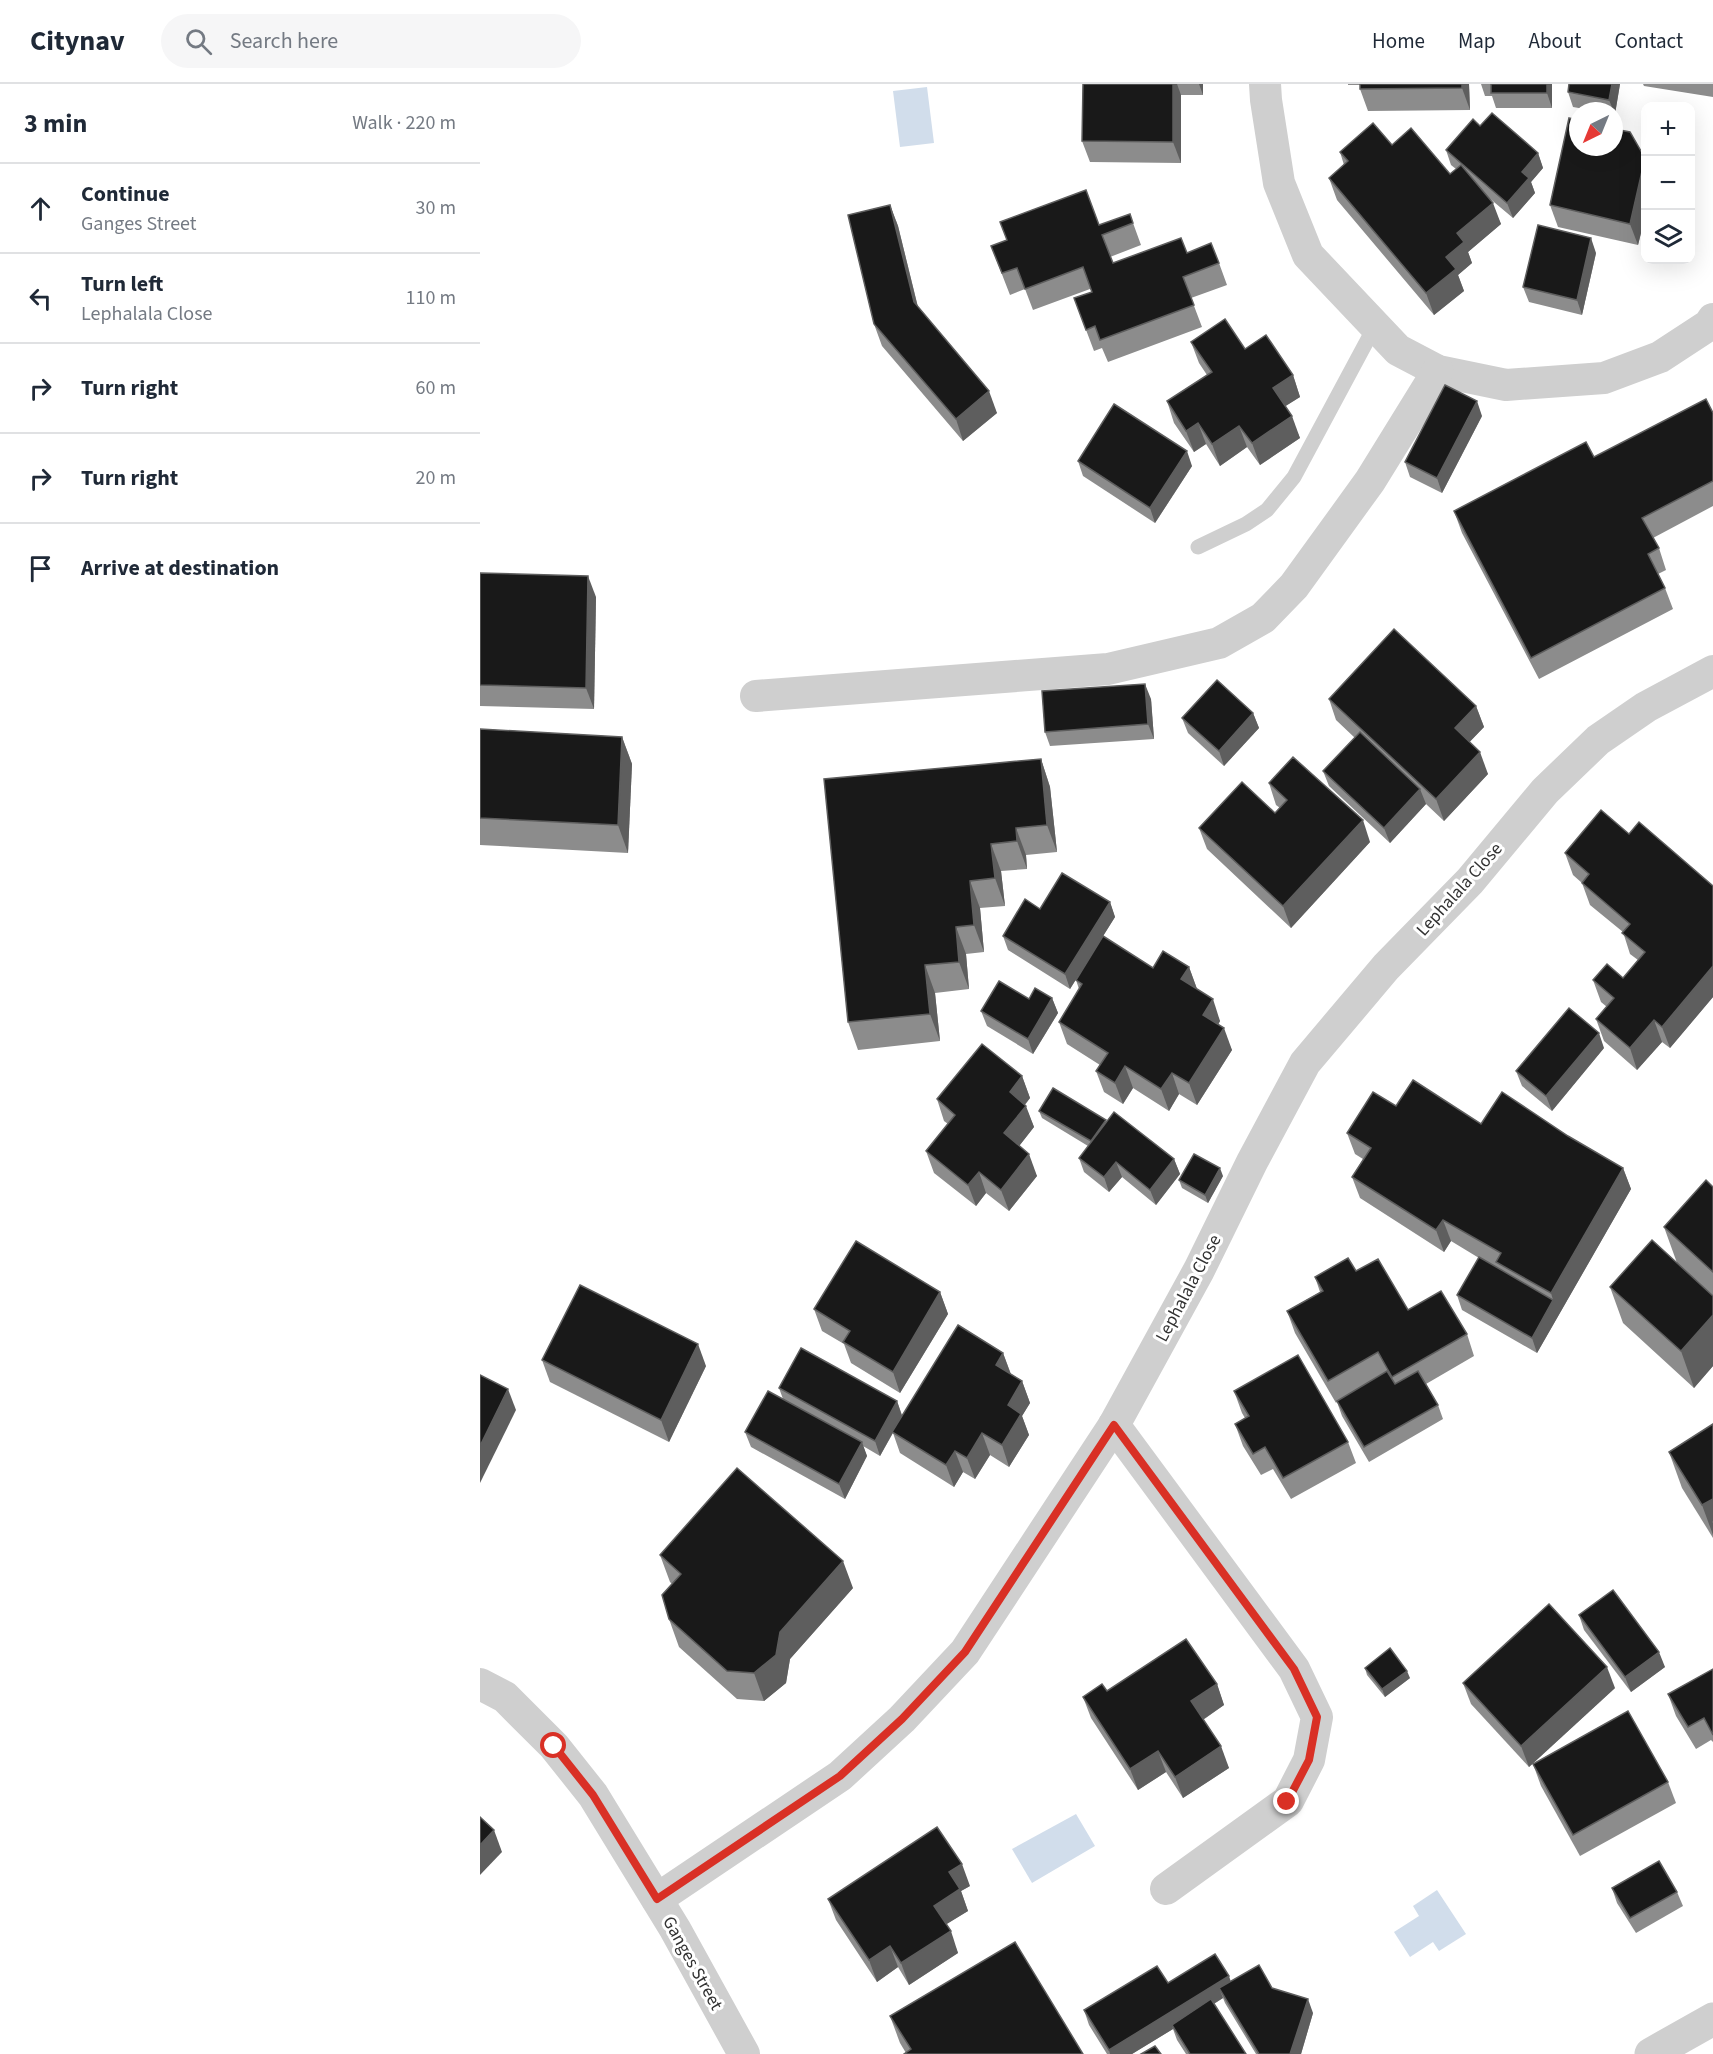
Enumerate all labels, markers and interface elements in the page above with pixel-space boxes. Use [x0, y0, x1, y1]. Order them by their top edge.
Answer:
search box [161, 14, 581, 68]
text: Citynav [30, 21, 125, 61]
icon: search [182, 25, 215, 58]
text: Search here [230, 25, 338, 57]
text: Home [1372, 26, 1425, 56]
text: Map [1458, 26, 1496, 56]
text: About [1529, 26, 1581, 56]
text: Contact [1614, 26, 1683, 56]
north arrow [1569, 102, 1623, 156]
map controls [1641, 102, 1695, 264]
button: + [1641, 102, 1695, 156]
text: 3 min [24, 105, 87, 142]
text: Walk · 220 m [352, 109, 456, 137]
button: − [1641, 156, 1695, 210]
text: Continue [81, 178, 170, 210]
icon: ahead [24, 192, 57, 225]
text: 30 m [416, 194, 456, 222]
text: Ganges Street [81, 210, 197, 238]
button: layers [1641, 210, 1695, 264]
text: Turn left [81, 268, 163, 300]
icon: left [24, 282, 57, 315]
text: 110 m [406, 284, 456, 312]
text: Lephalala Close [81, 300, 212, 328]
icon: right [24, 372, 57, 405]
text: Turn right [81, 372, 178, 404]
text: 60 m [416, 374, 456, 402]
icon: right [24, 462, 57, 495]
text: Turn right [81, 462, 178, 494]
text: 20 m [416, 464, 456, 492]
icon: arrive [24, 552, 57, 585]
text: Arrive at destination [81, 552, 279, 584]
street label: Lephalala Close [1411, 837, 1508, 942]
street label: Lephalala Close [1150, 1230, 1227, 1346]
route start [540, 1732, 566, 1758]
route end [1273, 1788, 1299, 1814]
street label: Ganges Street [656, 1912, 729, 2015]

